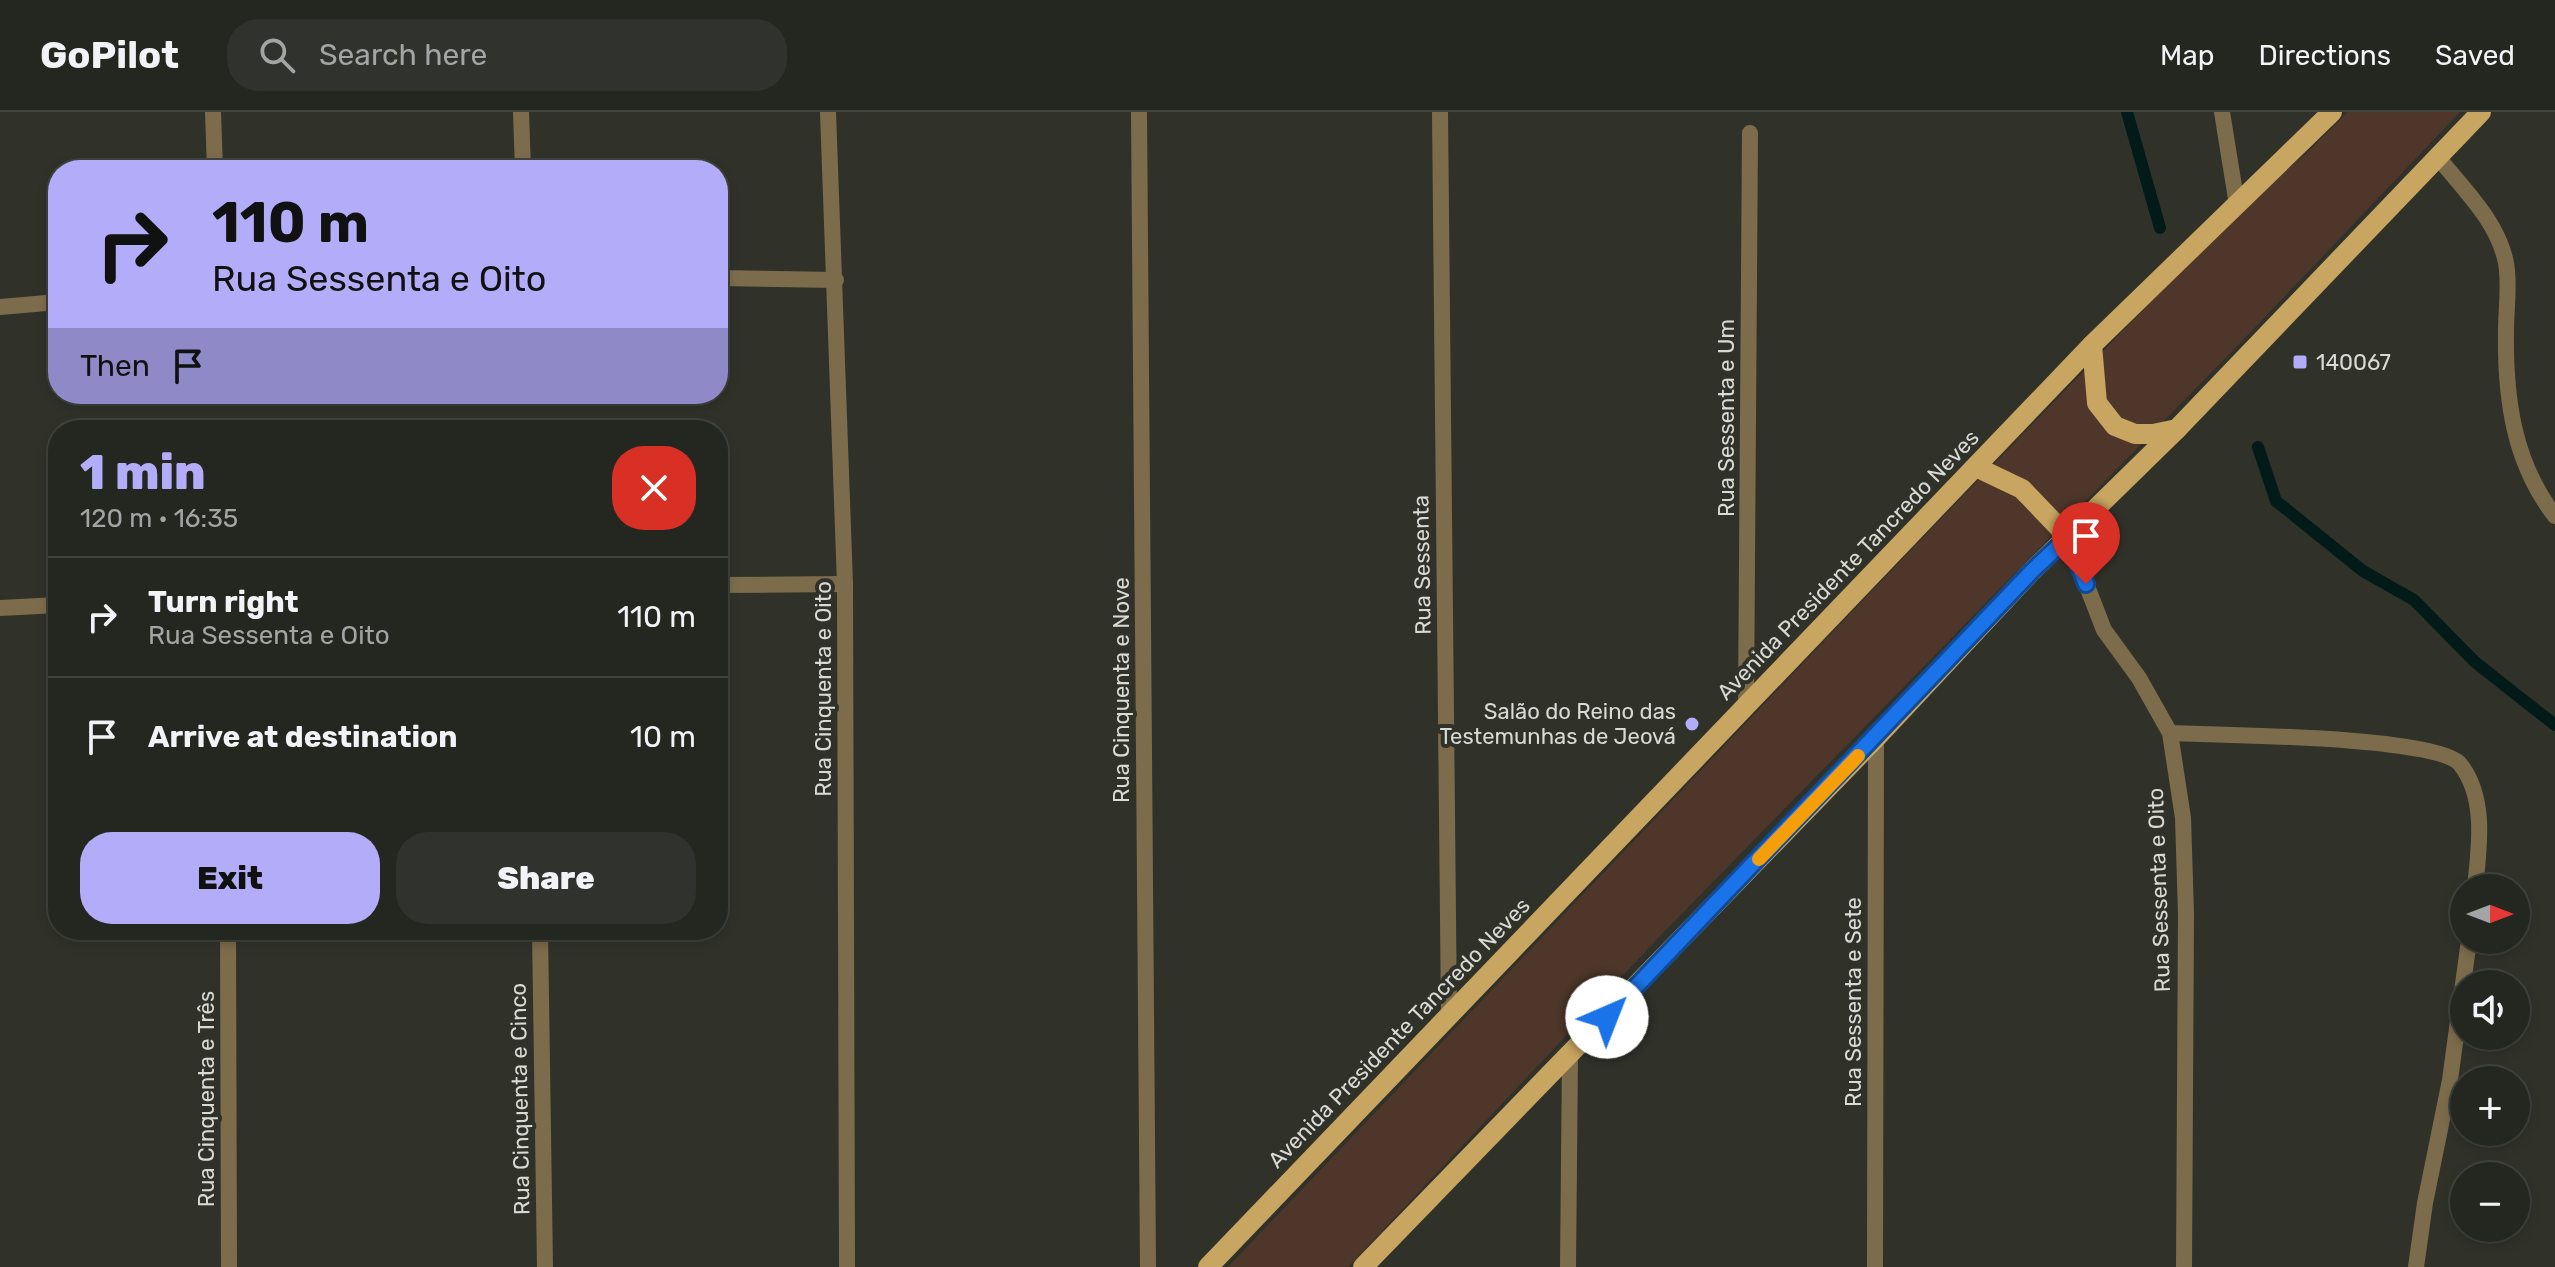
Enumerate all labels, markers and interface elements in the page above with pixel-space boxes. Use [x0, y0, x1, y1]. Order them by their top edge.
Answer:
search box [227, 19, 787, 91]
text: GoPilot [40, 32, 179, 78]
icon: search [255, 33, 299, 77]
text: Search here [319, 37, 487, 73]
text: Map [2160, 39, 2214, 72]
text: Directions [2258, 39, 2391, 72]
text: Saved [2435, 39, 2515, 72]
text: 110 m [212, 190, 369, 256]
icon: right [80, 192, 184, 296]
text: Rua Sessenta e Oito [212, 257, 547, 300]
street label: Rua Sessenta e Um [1713, 319, 1740, 517]
icon: arrive [166, 344, 210, 388]
text: Then [80, 348, 150, 384]
place label: 140067 [2316, 349, 2391, 376]
marker: 140067 [2291, 353, 2309, 371]
street label: Avenida Presidente Tancredo Neves [1711, 424, 1985, 706]
text: 1 min [80, 444, 206, 501]
button: close [612, 446, 696, 530]
street label: Rua Sessenta [1407, 495, 1437, 635]
pin [2052, 502, 2120, 584]
text: 120 m · 16:35 [80, 503, 238, 534]
icon: arrive [2064, 514, 2108, 558]
street label: Rua Cinquenta e Nove [1108, 577, 1135, 803]
street label: Rua Cinquenta e Oito [810, 581, 837, 797]
text: Turn right [148, 584, 299, 620]
icon: right [80, 595, 124, 639]
text: 110 m [617, 599, 696, 635]
text: Rua Sessenta e Oito [148, 620, 390, 651]
place label: Salão do Reino das Testemunhas de Jeová [1439, 698, 1676, 750]
icon: arrive [80, 715, 124, 759]
marker: Salão do Reino das Testemunhas de Jeová [1683, 715, 1701, 733]
text: Arrive at destination [148, 719, 458, 755]
text: 10 m [630, 719, 696, 755]
street label: Rua Sessenta e Oito [2142, 787, 2176, 993]
button: Exit [80, 832, 380, 924]
button: Share [396, 832, 696, 924]
north arrow [2450, 874, 2530, 954]
map controls [2450, 874, 2530, 1242]
street label: Avenida Presidente Tancredo Neves [1262, 892, 1536, 1174]
street label: Rua Sessenta e Sete [1840, 897, 1867, 1107]
button: sound [2450, 970, 2530, 1050]
position arrow [1565, 975, 1649, 1059]
street label: Rua Cinquenta e Cinco [504, 983, 536, 1215]
street label: Rua Cinquenta e Três [193, 991, 220, 1207]
button: + [2450, 1066, 2530, 1146]
button: − [2450, 1162, 2530, 1242]

